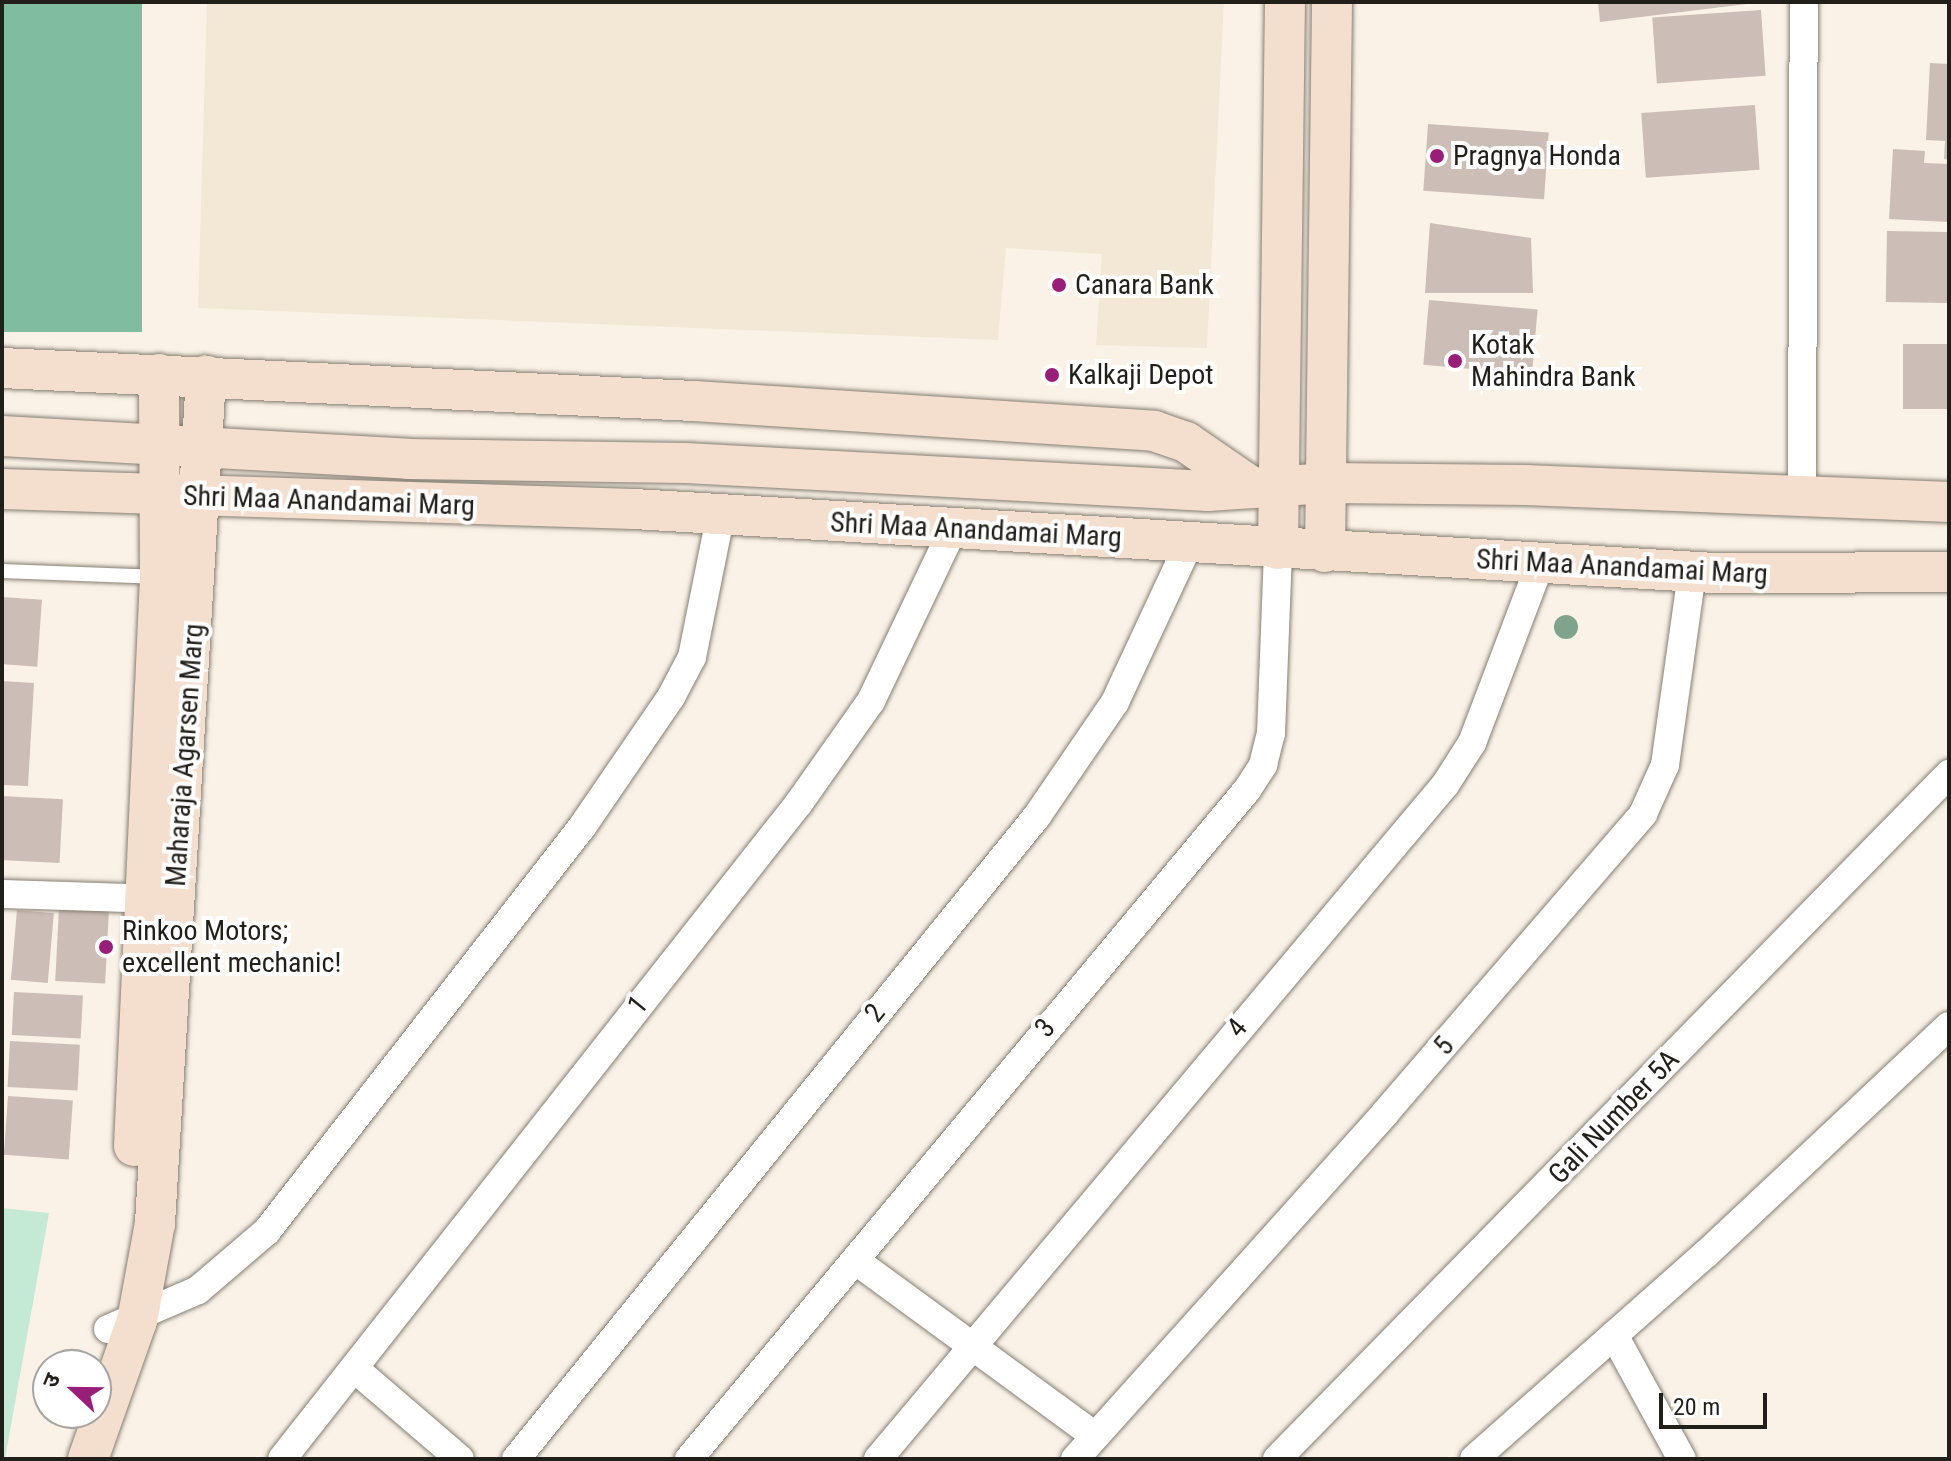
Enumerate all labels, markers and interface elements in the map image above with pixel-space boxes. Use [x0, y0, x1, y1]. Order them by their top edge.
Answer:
place label: Pragnya Honda [1453, 139, 1621, 173]
marker: Pragnya Honda [1428, 147, 1446, 165]
place label: Canara Bank [1075, 268, 1214, 302]
marker: Canara Bank [1050, 276, 1068, 294]
place label: Kotak Mahindra Bank [1471, 328, 1636, 394]
marker: Kotak Mahindra Bank [1446, 352, 1464, 370]
place label: Kalkaji Depot [1068, 358, 1214, 392]
marker: Kalkaji Depot [1043, 366, 1061, 384]
street label: Shri Maa Anandamai Marg [183, 479, 475, 523]
street label: Shri Maa Anandamai Marg [829, 506, 1123, 554]
street label: Shri Maa Anandamai Marg [1475, 543, 1769, 591]
street label: Maharaja Agarsen Marg [159, 622, 211, 888]
place label: Rinkoo Motors; excellent mechanic! [122, 914, 341, 980]
marker: Rinkoo Motors; excellent mechanic! [97, 938, 115, 956]
street label: 1 [621, 989, 655, 1021]
street label: 2 [858, 997, 892, 1029]
street label: 3 [1028, 1012, 1062, 1044]
street label: 4 [1220, 1012, 1254, 1044]
street label: 5 [1427, 1030, 1461, 1062]
street label: Gali Number 5A [1542, 1043, 1686, 1191]
north arrow [32, 1349, 112, 1429]
text: उ [37, 1370, 65, 1391]
scale bar [1663, 1377, 1771, 1427]
text: 20 m [1673, 1393, 1720, 1421]

